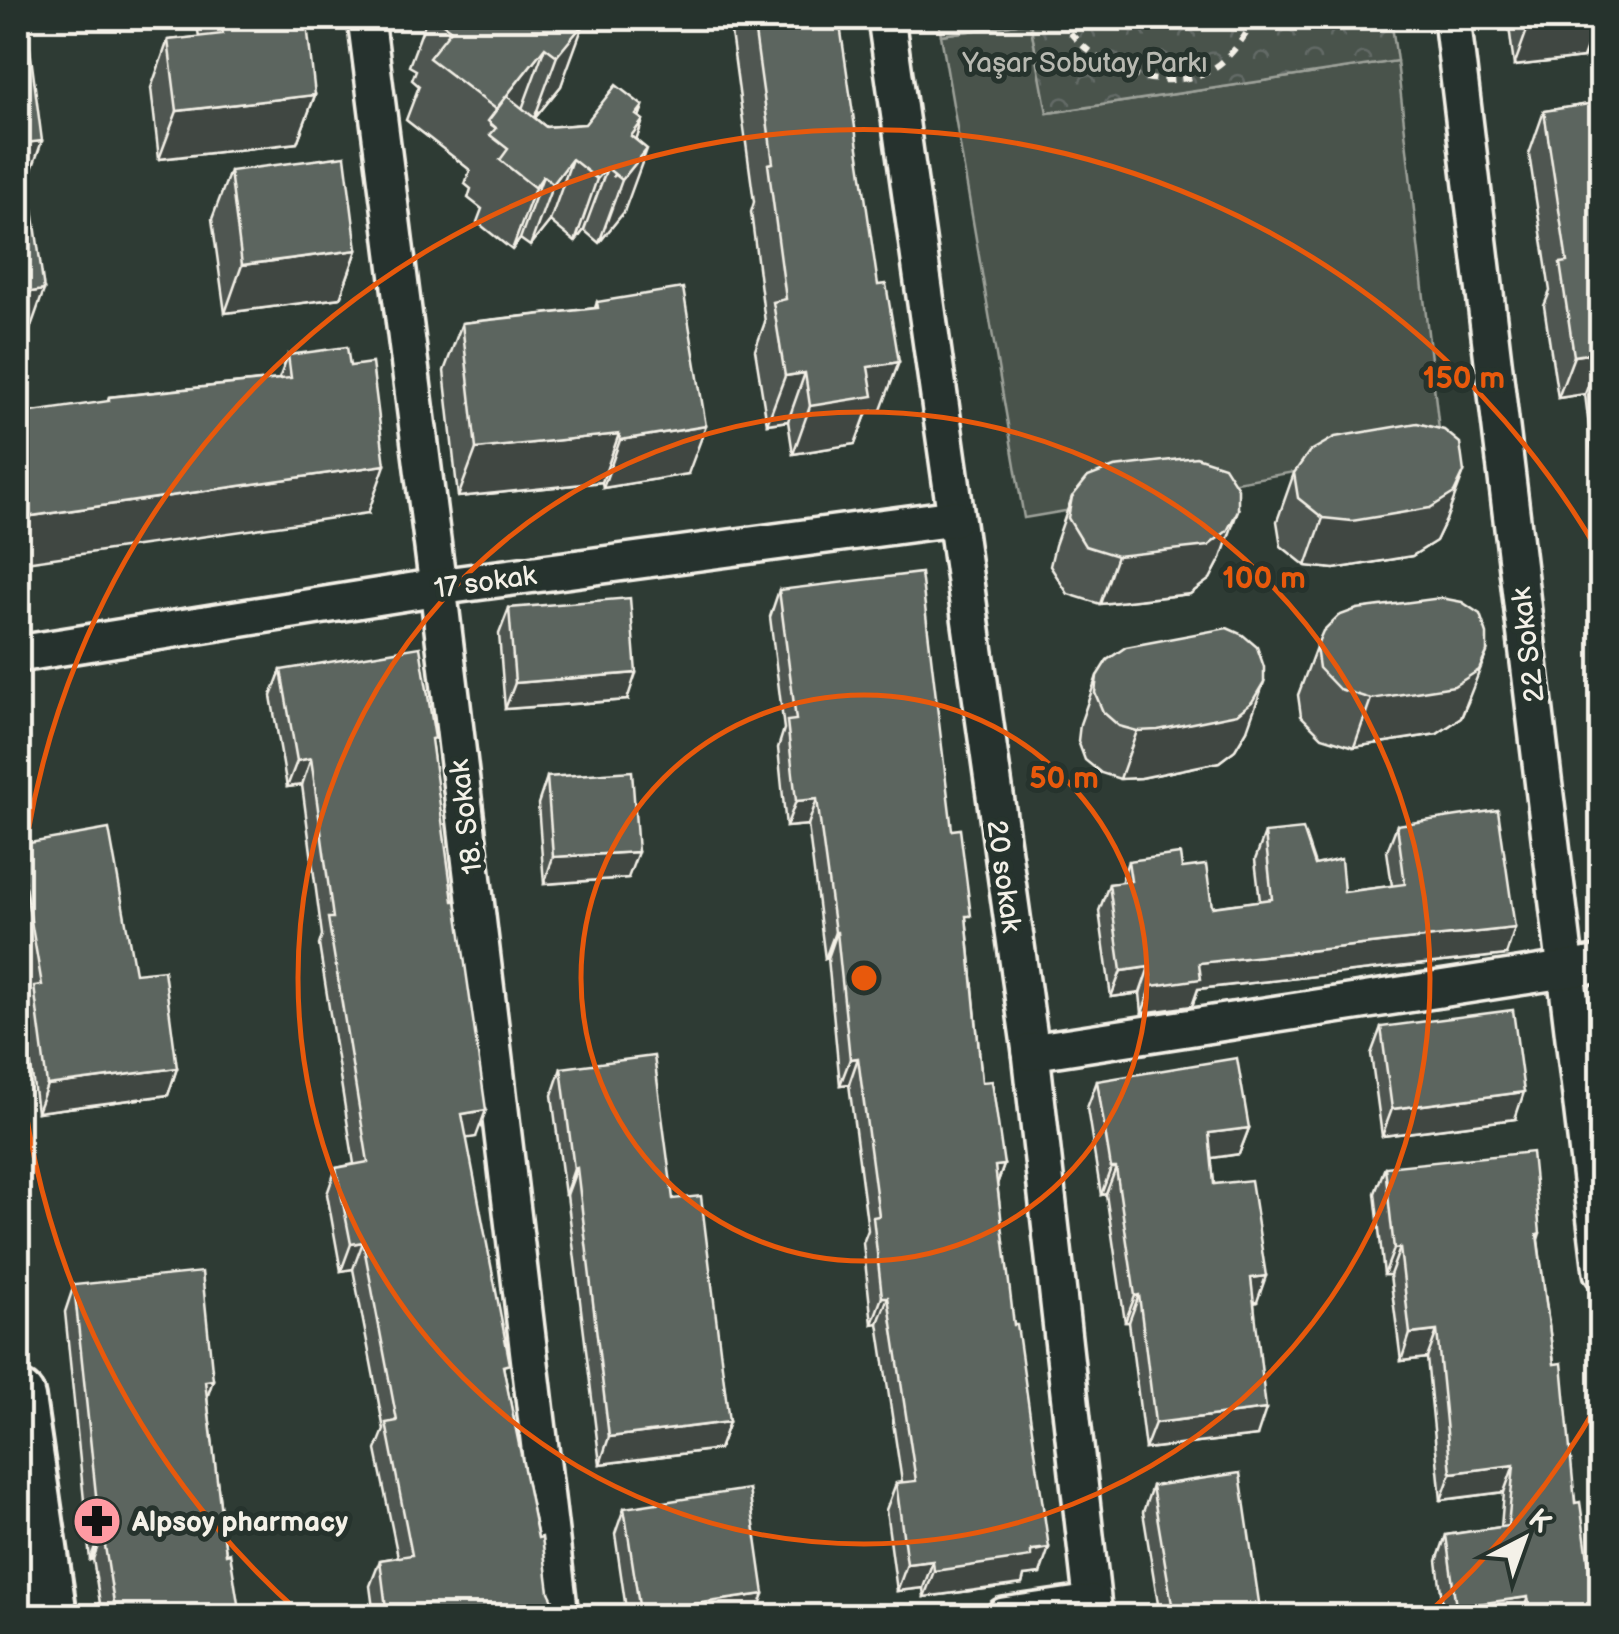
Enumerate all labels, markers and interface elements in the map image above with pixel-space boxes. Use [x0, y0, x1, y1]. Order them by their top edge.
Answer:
park label: Yaşar Sobutay Parkı [961, 47, 1208, 80]
text: 150 m [1423, 361, 1505, 397]
street label: 17 sokak [432, 559, 539, 606]
text: 100 m [1222, 561, 1306, 597]
street label: 22 Sokak [1505, 585, 1552, 704]
street label: 18. Sokak [443, 757, 490, 876]
text: 50 m [1029, 761, 1099, 797]
street label: 20 sokak [979, 818, 1028, 935]
centre of rings [846, 960, 882, 996]
north arrow [1474, 1489, 1574, 1589]
pharmacy icon: Alpsoy pharmacy [71, 1495, 123, 1547]
text: K [1521, 1503, 1557, 1540]
place label: Alpsoy pharmacy [131, 1506, 348, 1539]

